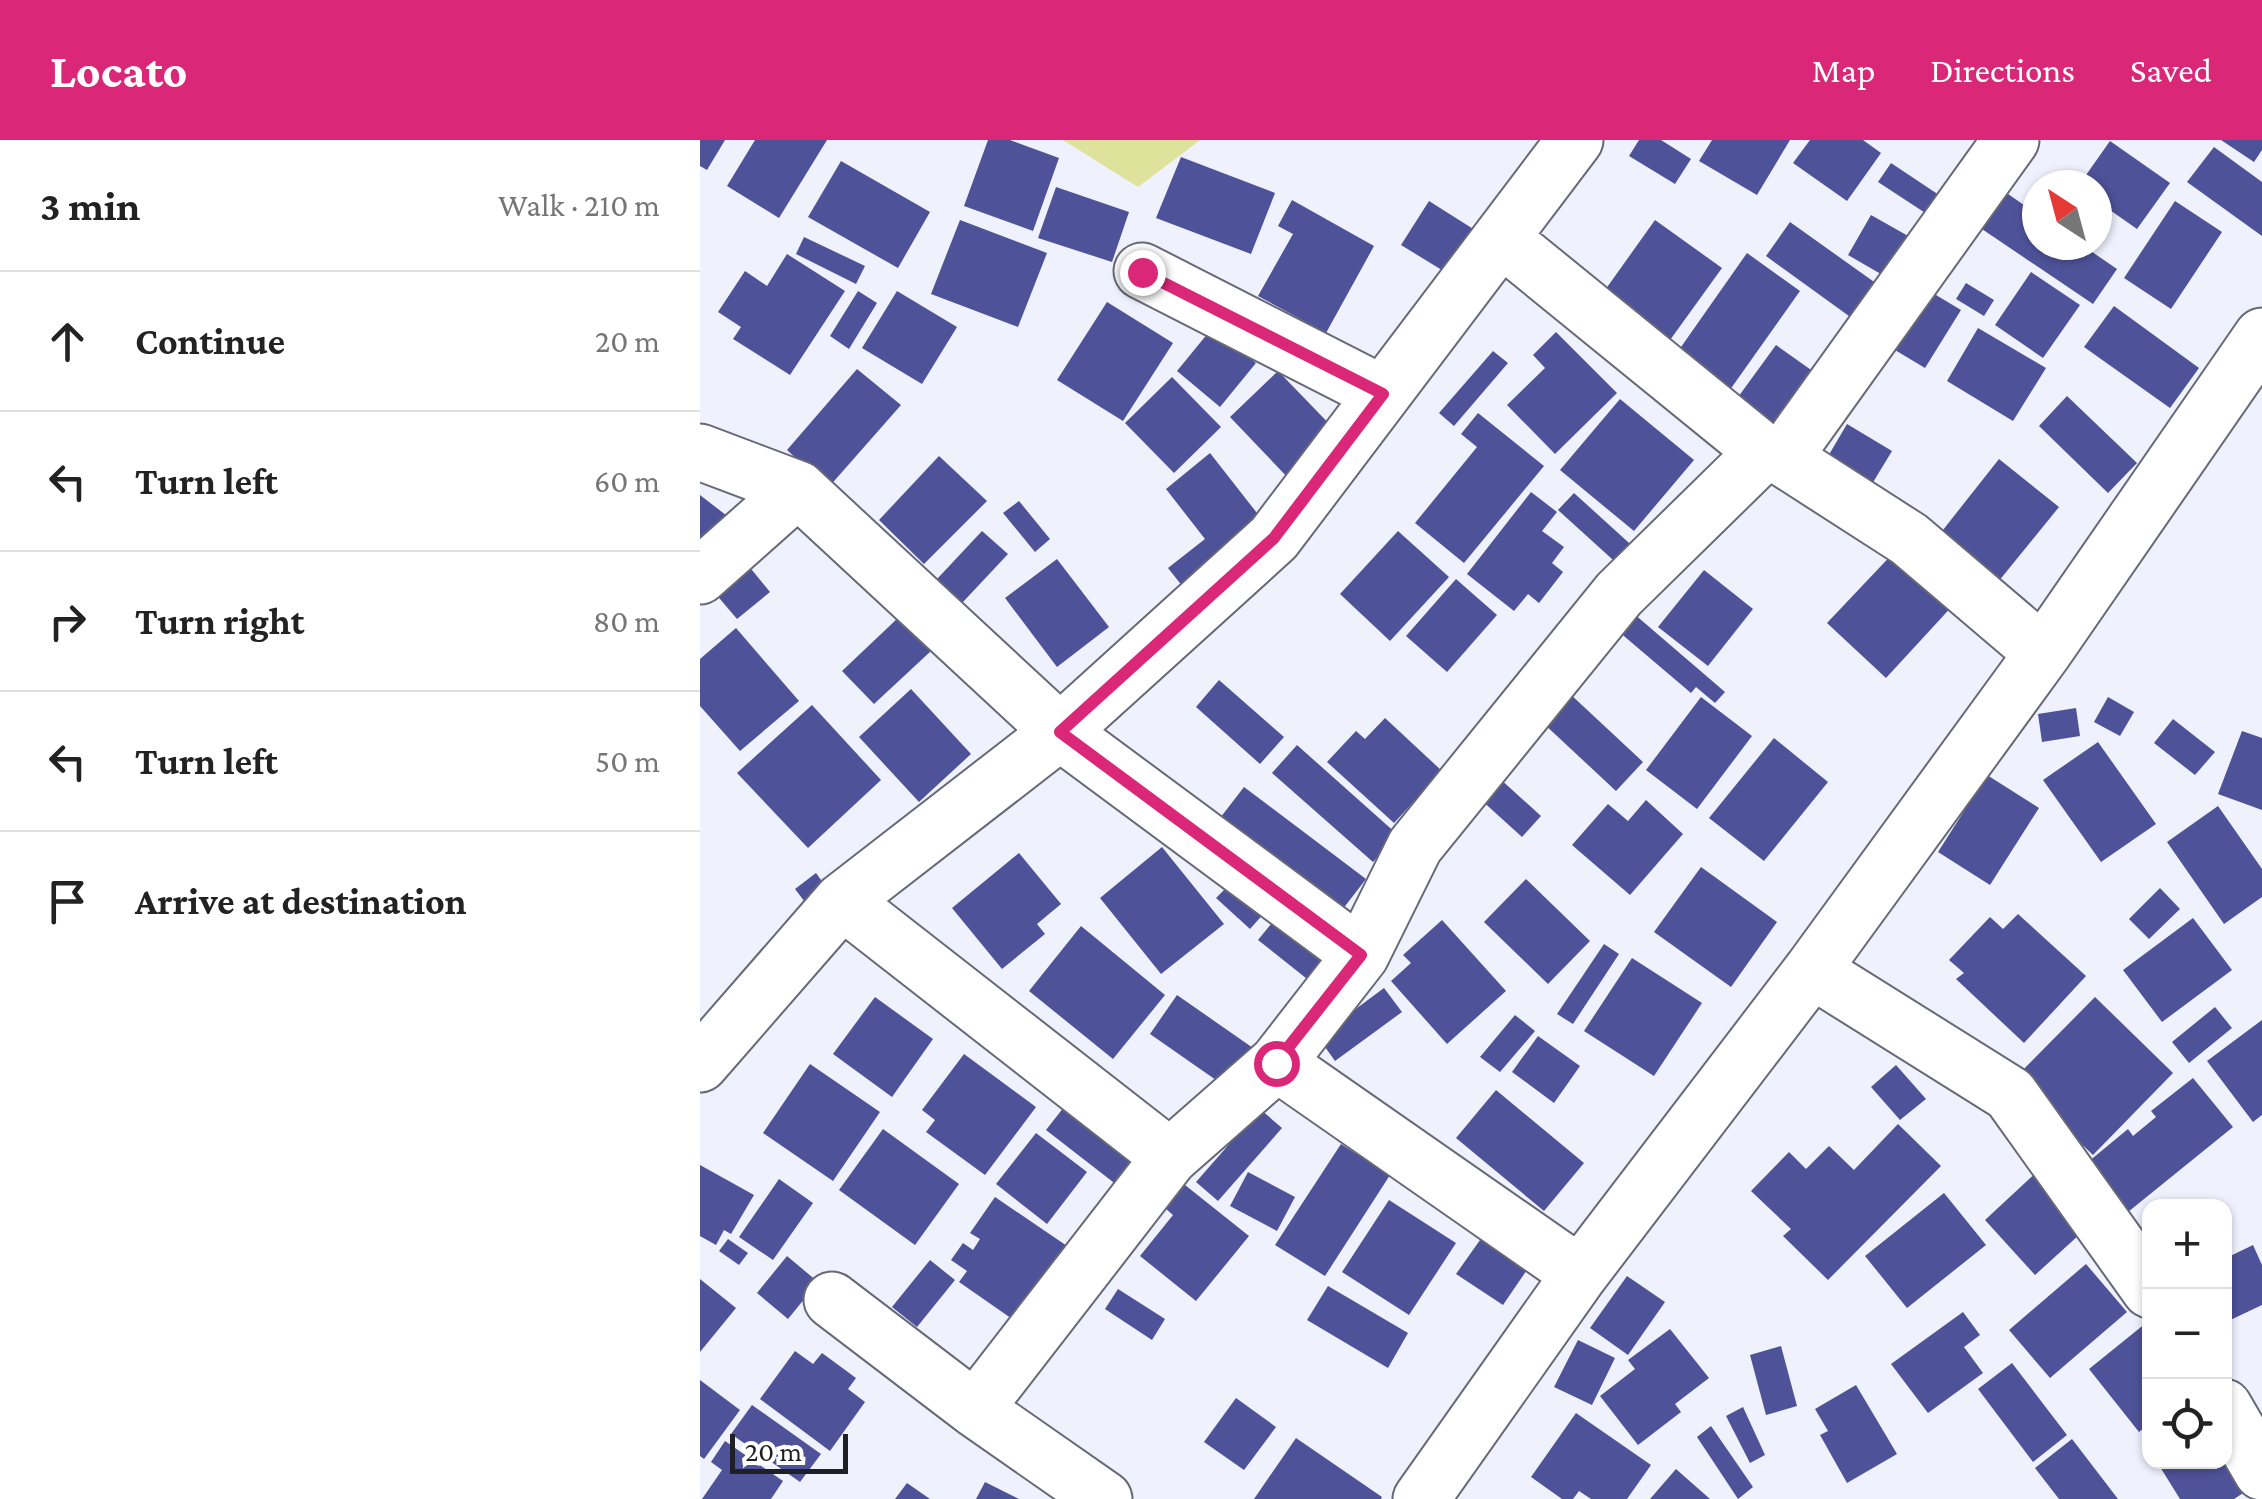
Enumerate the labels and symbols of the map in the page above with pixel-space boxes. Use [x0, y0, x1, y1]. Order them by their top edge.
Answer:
north arrow [2022, 170, 2112, 260]
route end [1120, 250, 1166, 296]
route start [1254, 1041, 1300, 1087]
scale bar [730, 1429, 848, 1474]

